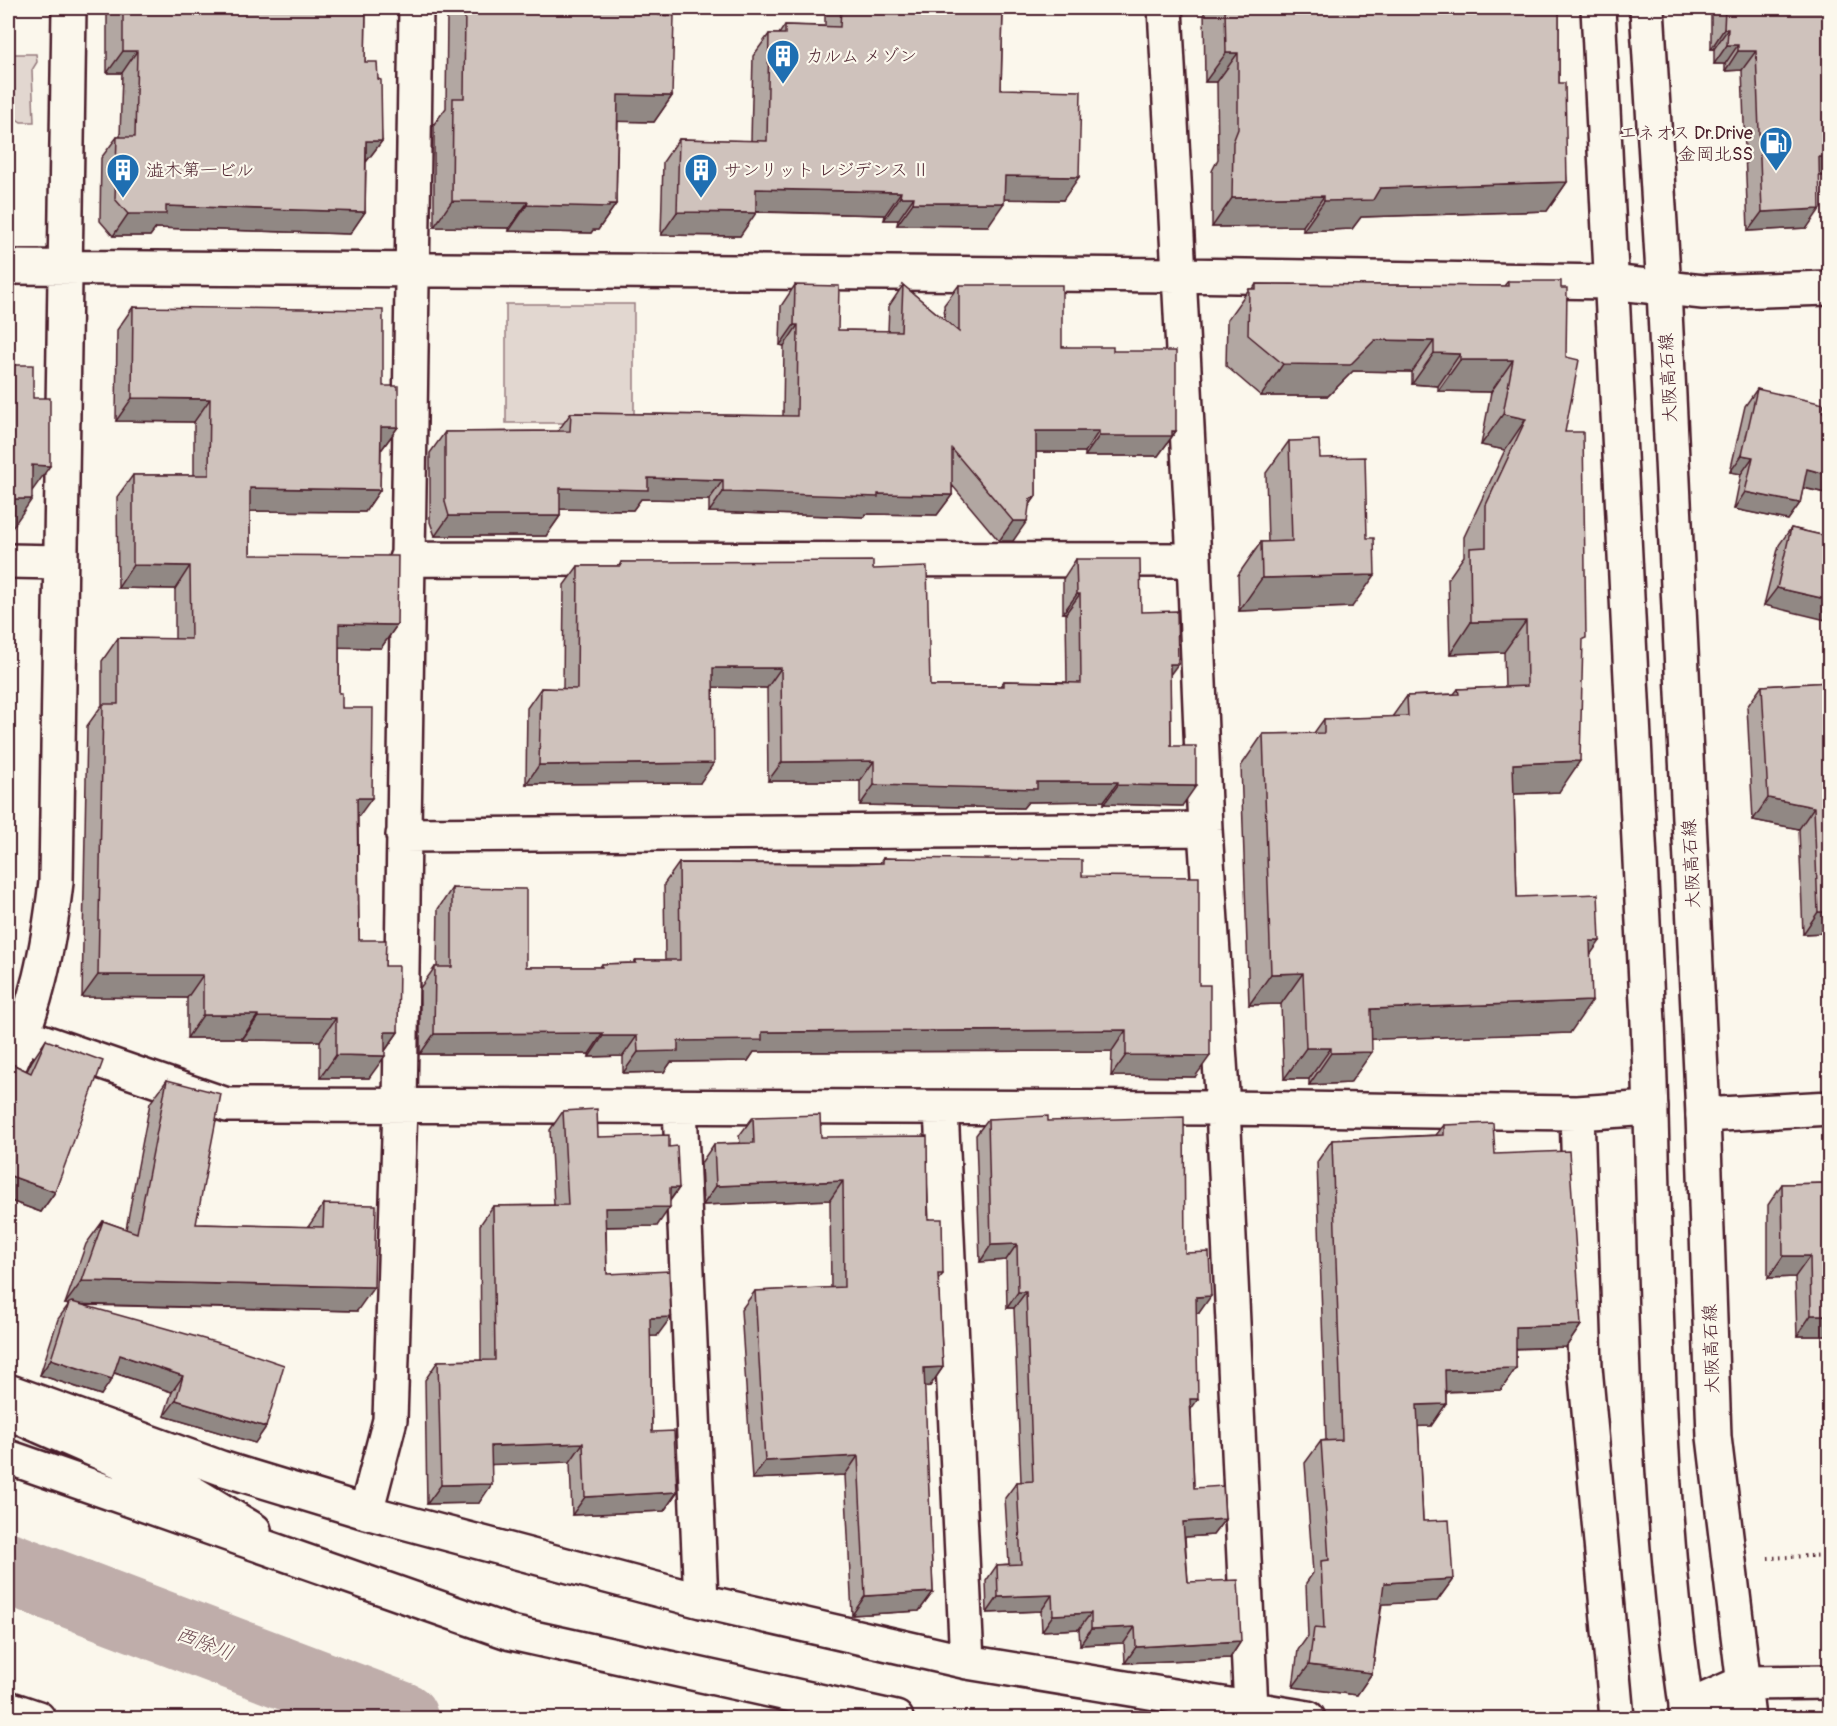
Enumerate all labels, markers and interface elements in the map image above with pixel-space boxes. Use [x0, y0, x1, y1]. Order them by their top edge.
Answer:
building icon: カルム メゾン [765, 38, 801, 85]
place label: カルム メゾン [806, 45, 917, 68]
place label: エネオス Dr.Drive 金岡北SS [1619, 122, 1753, 166]
fuel station icon: エネオス Dr.Drive 金岡北SS [1758, 125, 1794, 172]
building icon: 澁木第一ビル [105, 152, 141, 199]
building icon: サンリット レジデンス Ⅱ [683, 152, 719, 199]
place label: 澁木第一ビル [146, 159, 254, 182]
place label: サンリット レジデンス Ⅱ [724, 159, 930, 182]
street label: 大阪高石線 [1655, 332, 1682, 424]
street label: 大阪高石線 [1678, 818, 1705, 910]
street label: 大阪高石線 [1698, 1304, 1725, 1394]
water label: 西除川 [172, 1621, 237, 1666]

